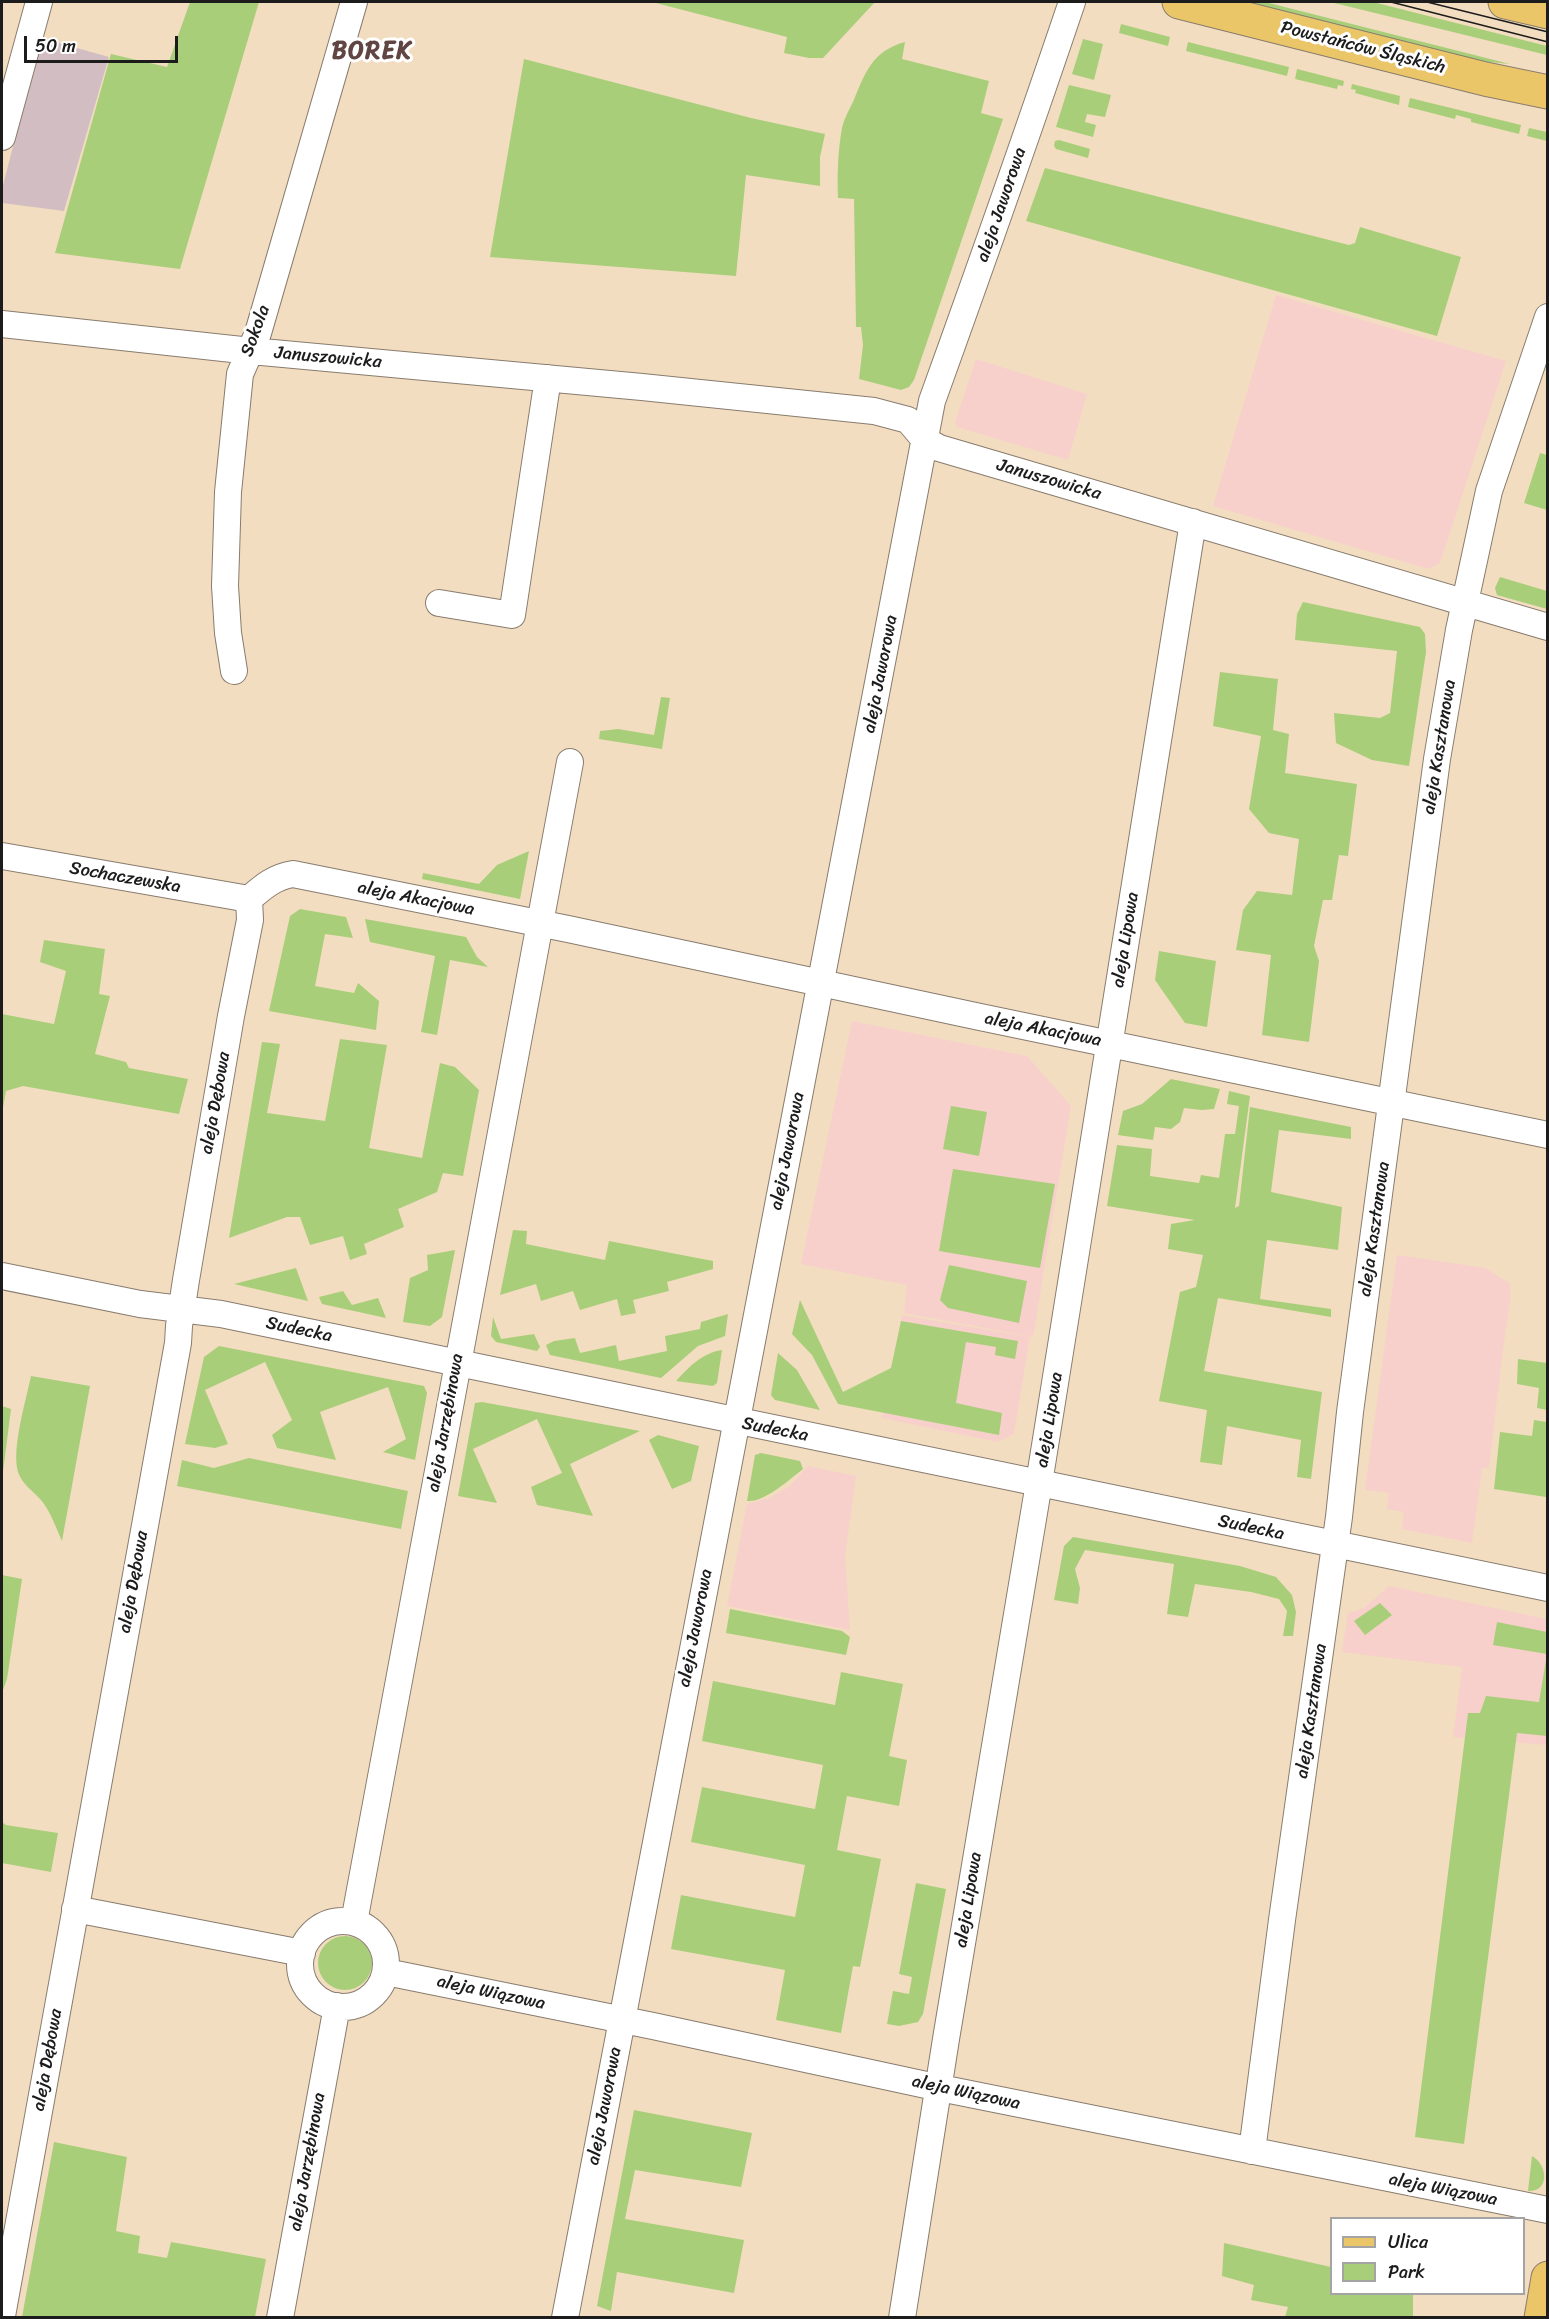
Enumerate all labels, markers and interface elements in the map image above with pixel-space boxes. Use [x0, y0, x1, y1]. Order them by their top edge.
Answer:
street label: Powstańców Śląskich [1279, 17, 1447, 79]
scale bar [27, 24, 182, 62]
text: 50 m [35, 30, 76, 62]
district label: BOREK [332, 38, 412, 66]
street label: aleja Jaworowa [972, 145, 1032, 265]
street label: Sokola [237, 302, 275, 360]
street label: Januszowicka [273, 343, 383, 373]
street label: Januszowicka [994, 455, 1104, 505]
street label: aleja Jaworowa [859, 613, 903, 735]
street label: aleja Kasztanowa [1419, 678, 1461, 816]
street label: Sochaczewska [68, 858, 182, 898]
street label: aleja Akacjowa [356, 877, 476, 921]
street label: aleja Lipowa [1108, 891, 1144, 989]
street label: aleja Akacjowa [983, 1008, 1103, 1052]
street label: aleja Dębowa [196, 1050, 236, 1156]
street label: aleja Jaworowa [766, 1090, 810, 1212]
street label: aleja Kasztanowa [1355, 1160, 1395, 1298]
street label: Sudecka [264, 1312, 334, 1348]
street label: aleja Jarzębinowa [423, 1352, 469, 1494]
street label: aleja Lipowa [1032, 1371, 1068, 1469]
street label: Sudecka [740, 1413, 810, 1447]
street label: Sudecka [1216, 1510, 1286, 1546]
street label: aleja Dębowa [114, 1529, 154, 1635]
street label: aleja Jaworowa [674, 1567, 718, 1689]
street label: aleja Kasztanowa [1292, 1642, 1332, 1780]
street label: aleja Lipowa [951, 1851, 987, 1949]
street label: aleja Wiązowa [435, 1971, 547, 2015]
street label: aleja Dębowa [28, 2007, 68, 2113]
street label: aleja Jaworowa [583, 2045, 627, 2167]
street label: aleja Wiązowa [910, 2071, 1022, 2115]
street label: aleja Jarzębinowa [285, 2091, 331, 2233]
street label: aleja Wiązowa [1387, 2169, 1499, 2211]
legend [1330, 2217, 1525, 2295]
text: Ulica [1388, 2226, 1428, 2258]
text: Park [1388, 2256, 1425, 2288]

